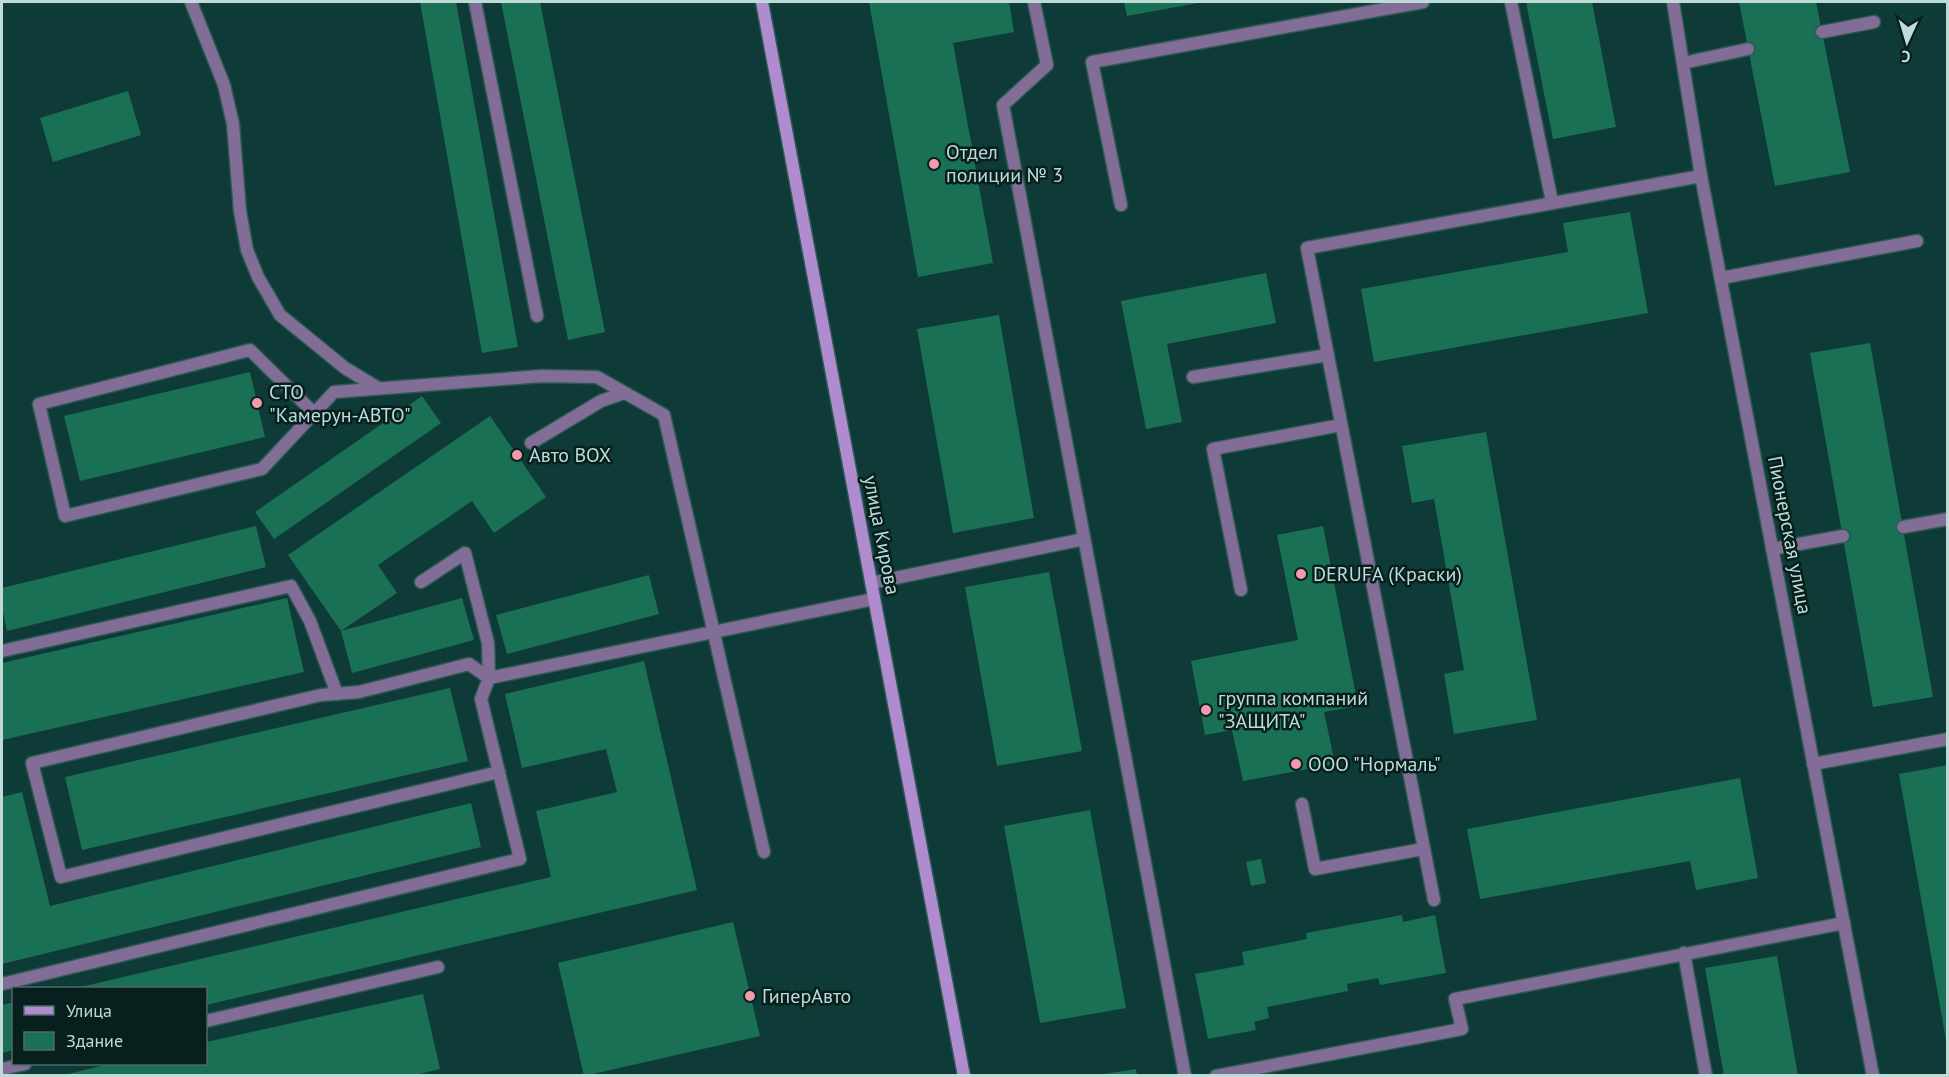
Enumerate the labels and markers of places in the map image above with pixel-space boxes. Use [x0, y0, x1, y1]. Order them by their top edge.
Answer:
place label: Отдел полиции № 3 [946, 139, 1063, 188]
marker: Отдел полиции № 3 [927, 157, 941, 171]
place label: СТО "Камерун-АВТО" [269, 379, 411, 428]
marker: СТО "Камерун-АВТО" [250, 396, 264, 410]
place label: Авто BOX [529, 442, 611, 468]
marker: Авто BOX [510, 448, 524, 462]
place label: DERUFA (Краски) [1313, 561, 1462, 587]
marker: DERUFA (Краски) [1294, 567, 1308, 581]
place label: группа компаний "ЗАЩИТА" [1218, 685, 1368, 734]
marker: группа компаний "ЗАЩИТА" [1199, 703, 1213, 717]
place label: ООО "Нормаль" [1308, 751, 1441, 777]
marker: ООО "Нормаль" [1289, 757, 1303, 771]
place label: ГиперАвто [762, 983, 851, 1009]
marker: ГиперАвто [743, 989, 757, 1003]

